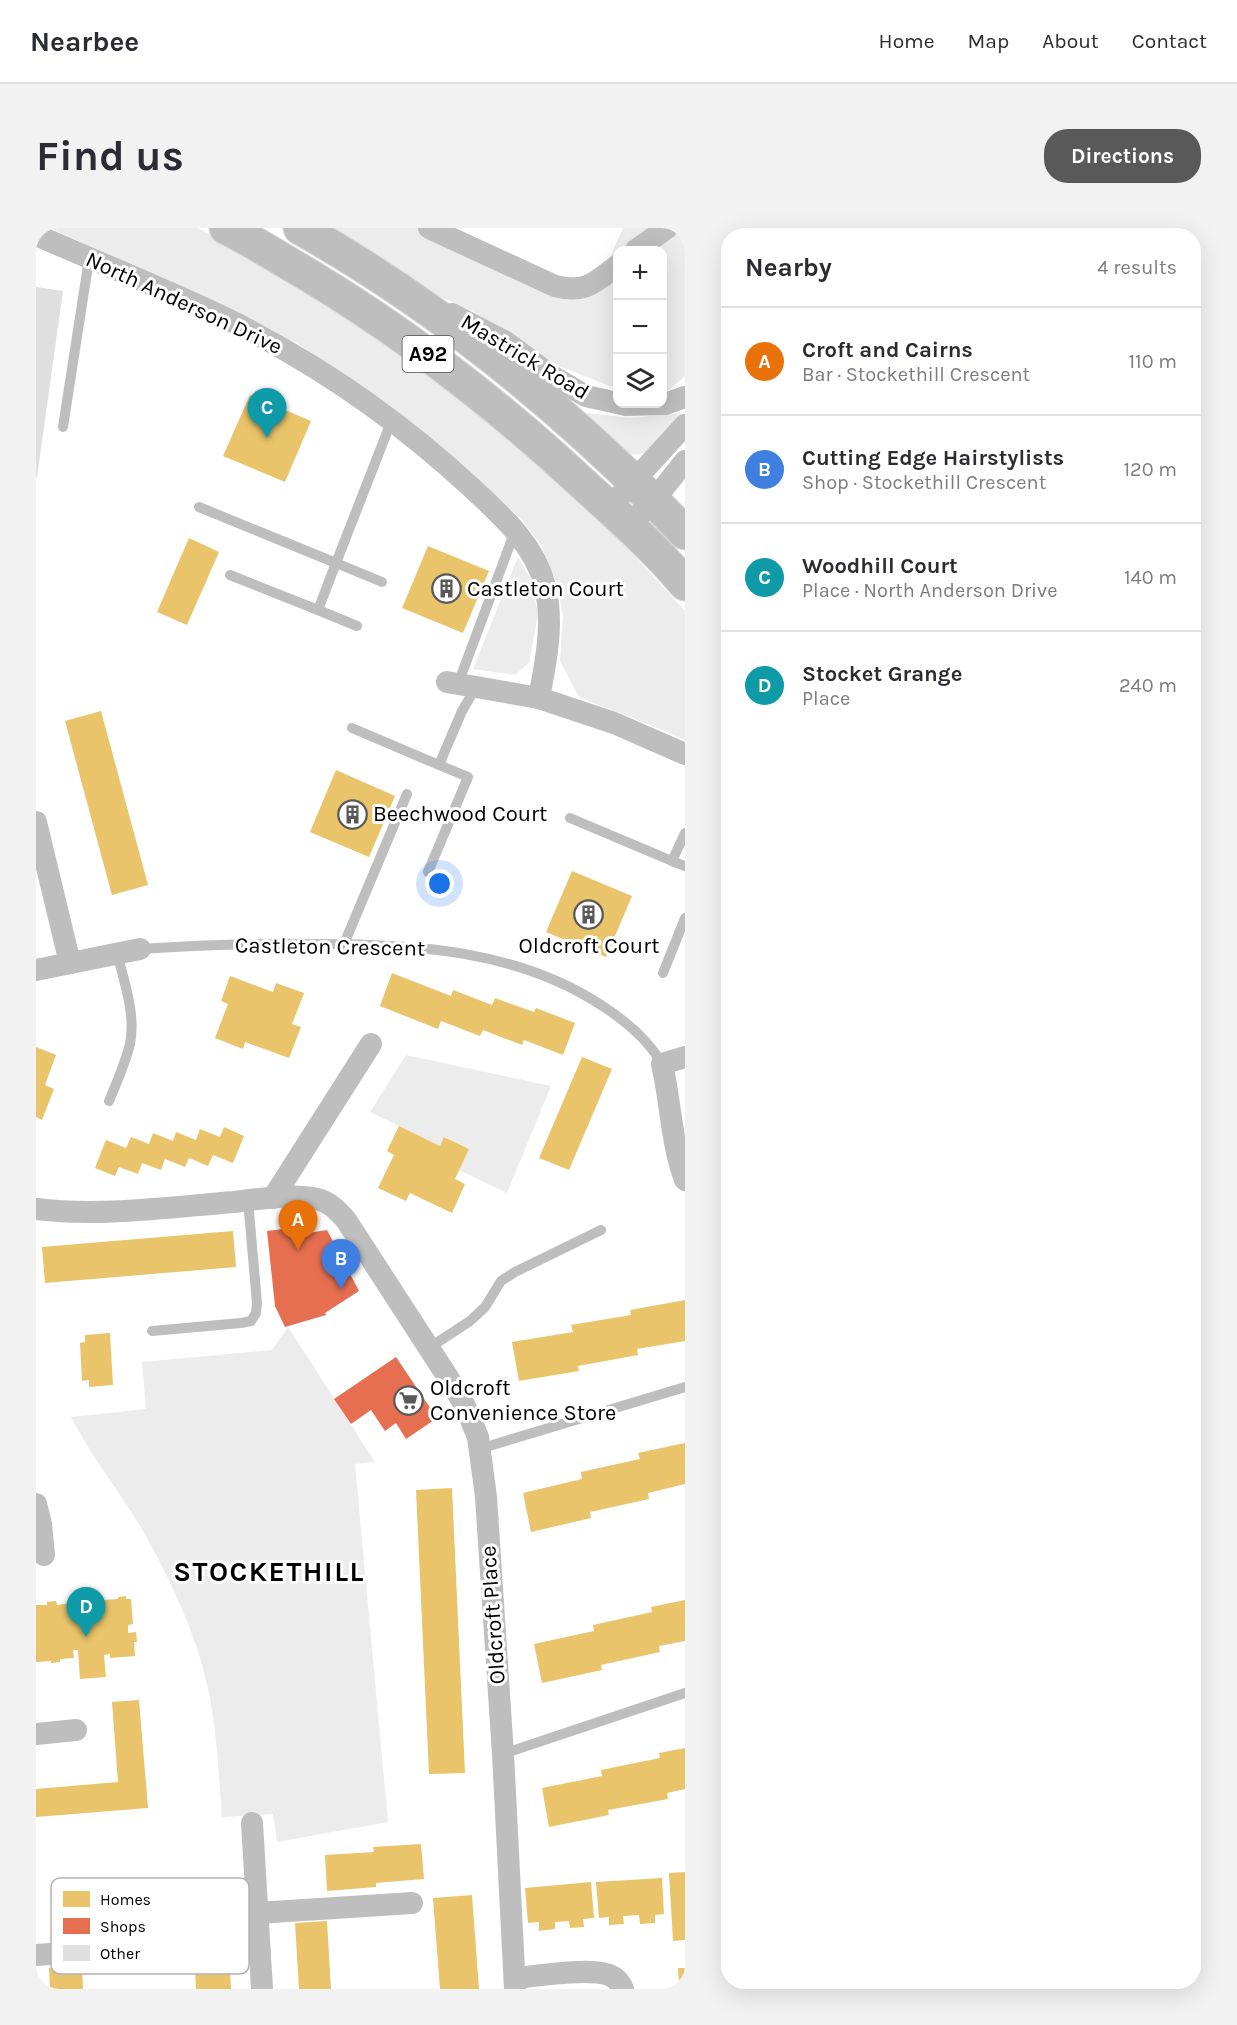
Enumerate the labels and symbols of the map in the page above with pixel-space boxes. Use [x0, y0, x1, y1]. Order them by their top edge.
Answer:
street label: North Anderson Drive [82, 246, 286, 360]
street label: Mastrick Road [456, 309, 594, 405]
road number: A92 [402, 336, 454, 372]
pin: C [248, 388, 286, 438]
building icon: Castleton Court [430, 573, 462, 605]
place label: Castleton Court [467, 576, 624, 602]
building icon: Beechwood Court [336, 798, 368, 830]
place label: Beechwood Court [373, 801, 547, 827]
your location [425, 869, 454, 898]
building icon: Oldcroft Court [573, 898, 605, 930]
street label: Castleton Crescent [235, 932, 425, 962]
place label: Oldcroft Court [519, 933, 659, 959]
pin: A [278, 1200, 318, 1250]
pin: B [322, 1240, 360, 1289]
place label: Oldcroft Convenience Store [430, 1375, 616, 1426]
supermarket icon: Oldcroft Convenience Store [393, 1385, 425, 1417]
street label: Oldcroft Place [475, 1545, 511, 1685]
district label: STOCKETHILL [173, 1555, 365, 1588]
pin: D [67, 1588, 106, 1637]
legend [51, 1878, 249, 1974]
text: Homes [100, 1890, 151, 1909]
text: Shops [100, 1917, 146, 1936]
text: Other [100, 1944, 140, 1963]

